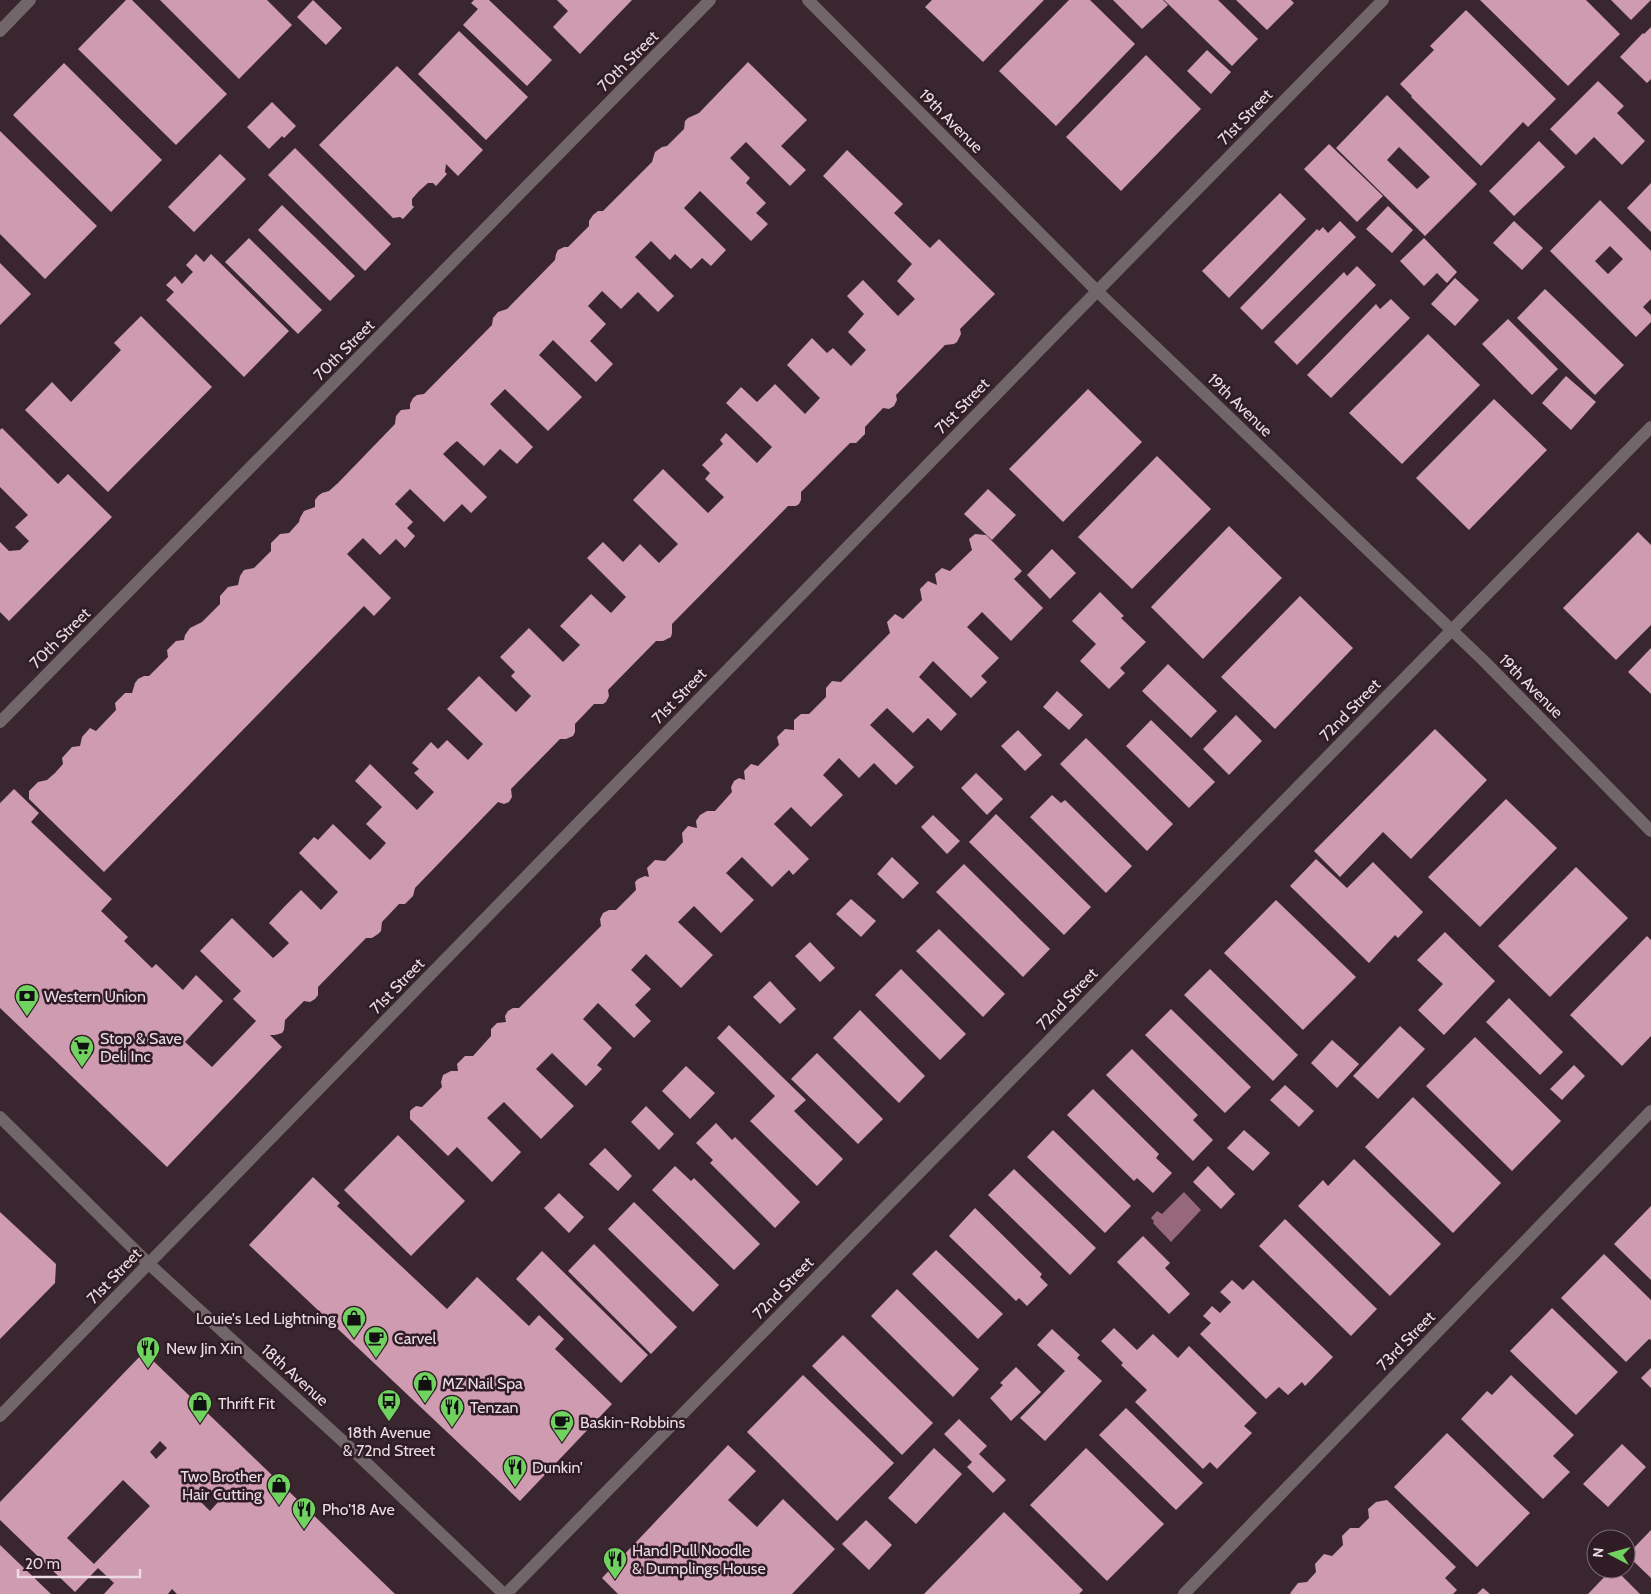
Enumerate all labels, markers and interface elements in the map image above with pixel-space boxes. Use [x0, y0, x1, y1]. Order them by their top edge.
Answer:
street label: 70th Street [594, 26, 663, 95]
street label: 19th Avenue [915, 85, 987, 157]
street label: 71st Street [1214, 85, 1277, 149]
street label: 70th Street [310, 315, 379, 384]
street label: 19th Avenue [1204, 369, 1276, 441]
street label: 71st Street [931, 374, 994, 438]
street label: 70th Street [26, 603, 95, 672]
street label: 19th Avenue [1495, 650, 1567, 722]
street label: 71st Street [648, 664, 711, 728]
street label: 72nd Street [1316, 675, 1385, 745]
street label: 71st Street [366, 954, 429, 1018]
street label: 72nd Street [1033, 964, 1102, 1034]
bank icon: Western Union [14, 983, 40, 1017]
place label: Western Union [44, 987, 146, 1006]
place label: Stop & Save Deli Inc [100, 1029, 182, 1066]
supermarket icon: Stop & Save Deli Inc [69, 1034, 95, 1068]
street label: 71st Street [83, 1244, 146, 1308]
street label: 72nd Street [749, 1253, 818, 1323]
shop icon: Louie's Led Lightning [341, 1305, 367, 1339]
street label: 73rd Street [1373, 1307, 1439, 1375]
place label: Louie's Led Lightning [196, 1309, 337, 1328]
cafe icon: Carvel [363, 1325, 389, 1359]
place label: Carvel [394, 1329, 437, 1348]
restaurant icon: New Jin Xin [135, 1335, 161, 1369]
place label: New Jin Xin [166, 1339, 243, 1358]
street label: 18th Avenue [258, 1340, 332, 1410]
shop icon: MZ Nail Spa [412, 1370, 438, 1404]
place label: MZ Nail Spa [442, 1374, 523, 1393]
bus stop icon: 18th Avenue & 72nd Street [376, 1388, 402, 1422]
shop icon: Thrift Fit [187, 1390, 213, 1424]
place label: Thrift Fit [218, 1394, 275, 1413]
restaurant icon: Tenzan [439, 1394, 465, 1428]
place label: Tenzan [470, 1398, 519, 1417]
cafe icon: Baskin-Robbins [549, 1409, 575, 1443]
place label: Baskin-Robbins [580, 1413, 685, 1432]
place label: 18th Avenue & 72nd Street [343, 1423, 436, 1460]
restaurant icon: Dunkin' [502, 1454, 528, 1488]
place label: Dunkin' [532, 1458, 583, 1477]
place label: Two Brother Hair Cutting [180, 1467, 263, 1504]
shop icon: Two Brother Hair Cutting [266, 1472, 292, 1506]
restaurant icon: Pho'18 Ave [291, 1496, 317, 1530]
place label: Pho'18 Ave [322, 1500, 395, 1519]
north arrow [1586, 1529, 1636, 1579]
place label: Hand Pull Noodle & Dumplings House [632, 1541, 766, 1578]
scale bar [18, 1546, 140, 1578]
restaurant icon: Hand Pull Noodle & Dumplings House [602, 1546, 628, 1580]
text: N [1589, 1547, 1608, 1559]
text: 20 m [25, 1555, 60, 1573]

